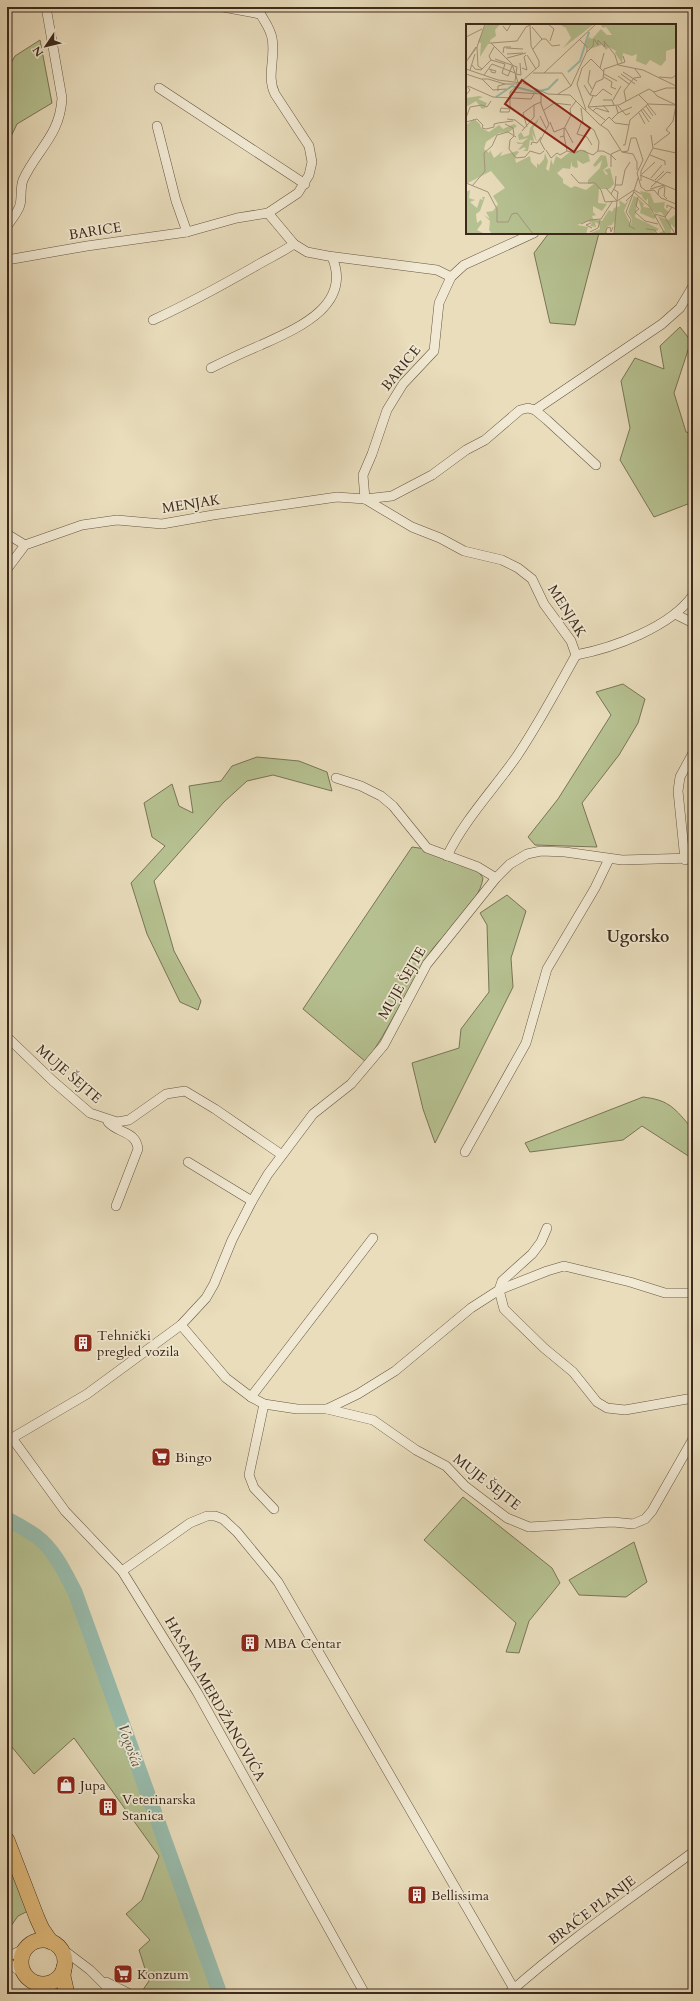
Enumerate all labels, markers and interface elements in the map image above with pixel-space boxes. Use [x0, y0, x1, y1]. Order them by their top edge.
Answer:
inset map [466, 24, 676, 234]
north arrow [26, 26, 66, 66]
text: N [29, 43, 47, 60]
street label: BARICE [67, 217, 123, 245]
street label: BARICE [377, 341, 425, 395]
street label: MENJAK [160, 490, 222, 518]
street label: MENJAK [543, 581, 591, 641]
district label: Ugorsko [607, 926, 669, 948]
street label: MUJE ŠEJTE [374, 943, 431, 1023]
street label: MUJE ŠEJTE [32, 1040, 106, 1108]
place label: Tehnički pregled vozila [97, 1326, 179, 1361]
building icon: Tehnički pregled vozila [72, 1332, 94, 1354]
supermarket icon: Bingo [150, 1446, 172, 1468]
place label: Bingo [175, 1448, 212, 1467]
street label: MUJE ŠEJTE [449, 1450, 525, 1515]
street label: HASANA MERDŽANOVIĆA [160, 1613, 270, 1785]
building icon: MBA Centar [239, 1632, 261, 1654]
place label: MBA Centar [264, 1634, 342, 1653]
water label: Vogošća [113, 1721, 147, 1769]
shop icon: Jupa [55, 1774, 77, 1796]
place label: Jupa [78, 1776, 106, 1795]
place label: Veterinarska Stanica [122, 1790, 196, 1825]
building icon: Veterinarska Stanica [97, 1796, 119, 1818]
street label: BRAĆE PLANJE [545, 1871, 640, 1949]
building icon: Bellissima [406, 1884, 428, 1906]
place label: Bellissima [431, 1886, 489, 1905]
supermarket icon: Konzum [112, 1963, 134, 1985]
place label: Konzum [137, 1965, 189, 1984]

